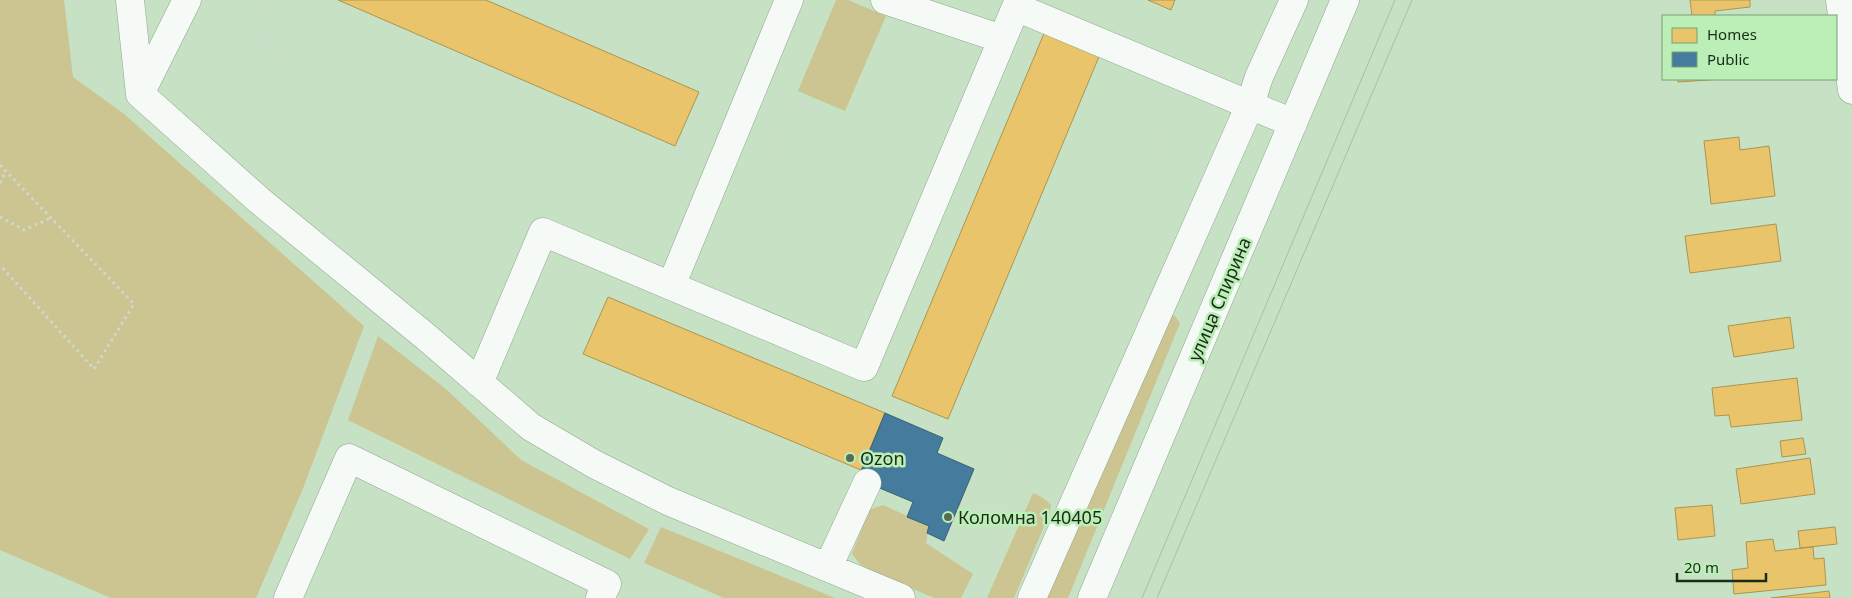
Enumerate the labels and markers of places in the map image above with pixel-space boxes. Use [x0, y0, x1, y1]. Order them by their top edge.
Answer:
place label: Ozon [860, 446, 905, 470]
marker: Ozon [844, 452, 856, 464]
place label: Коломна 140405 [958, 505, 1102, 529]
marker: Коломна 140405 [942, 511, 954, 523]

